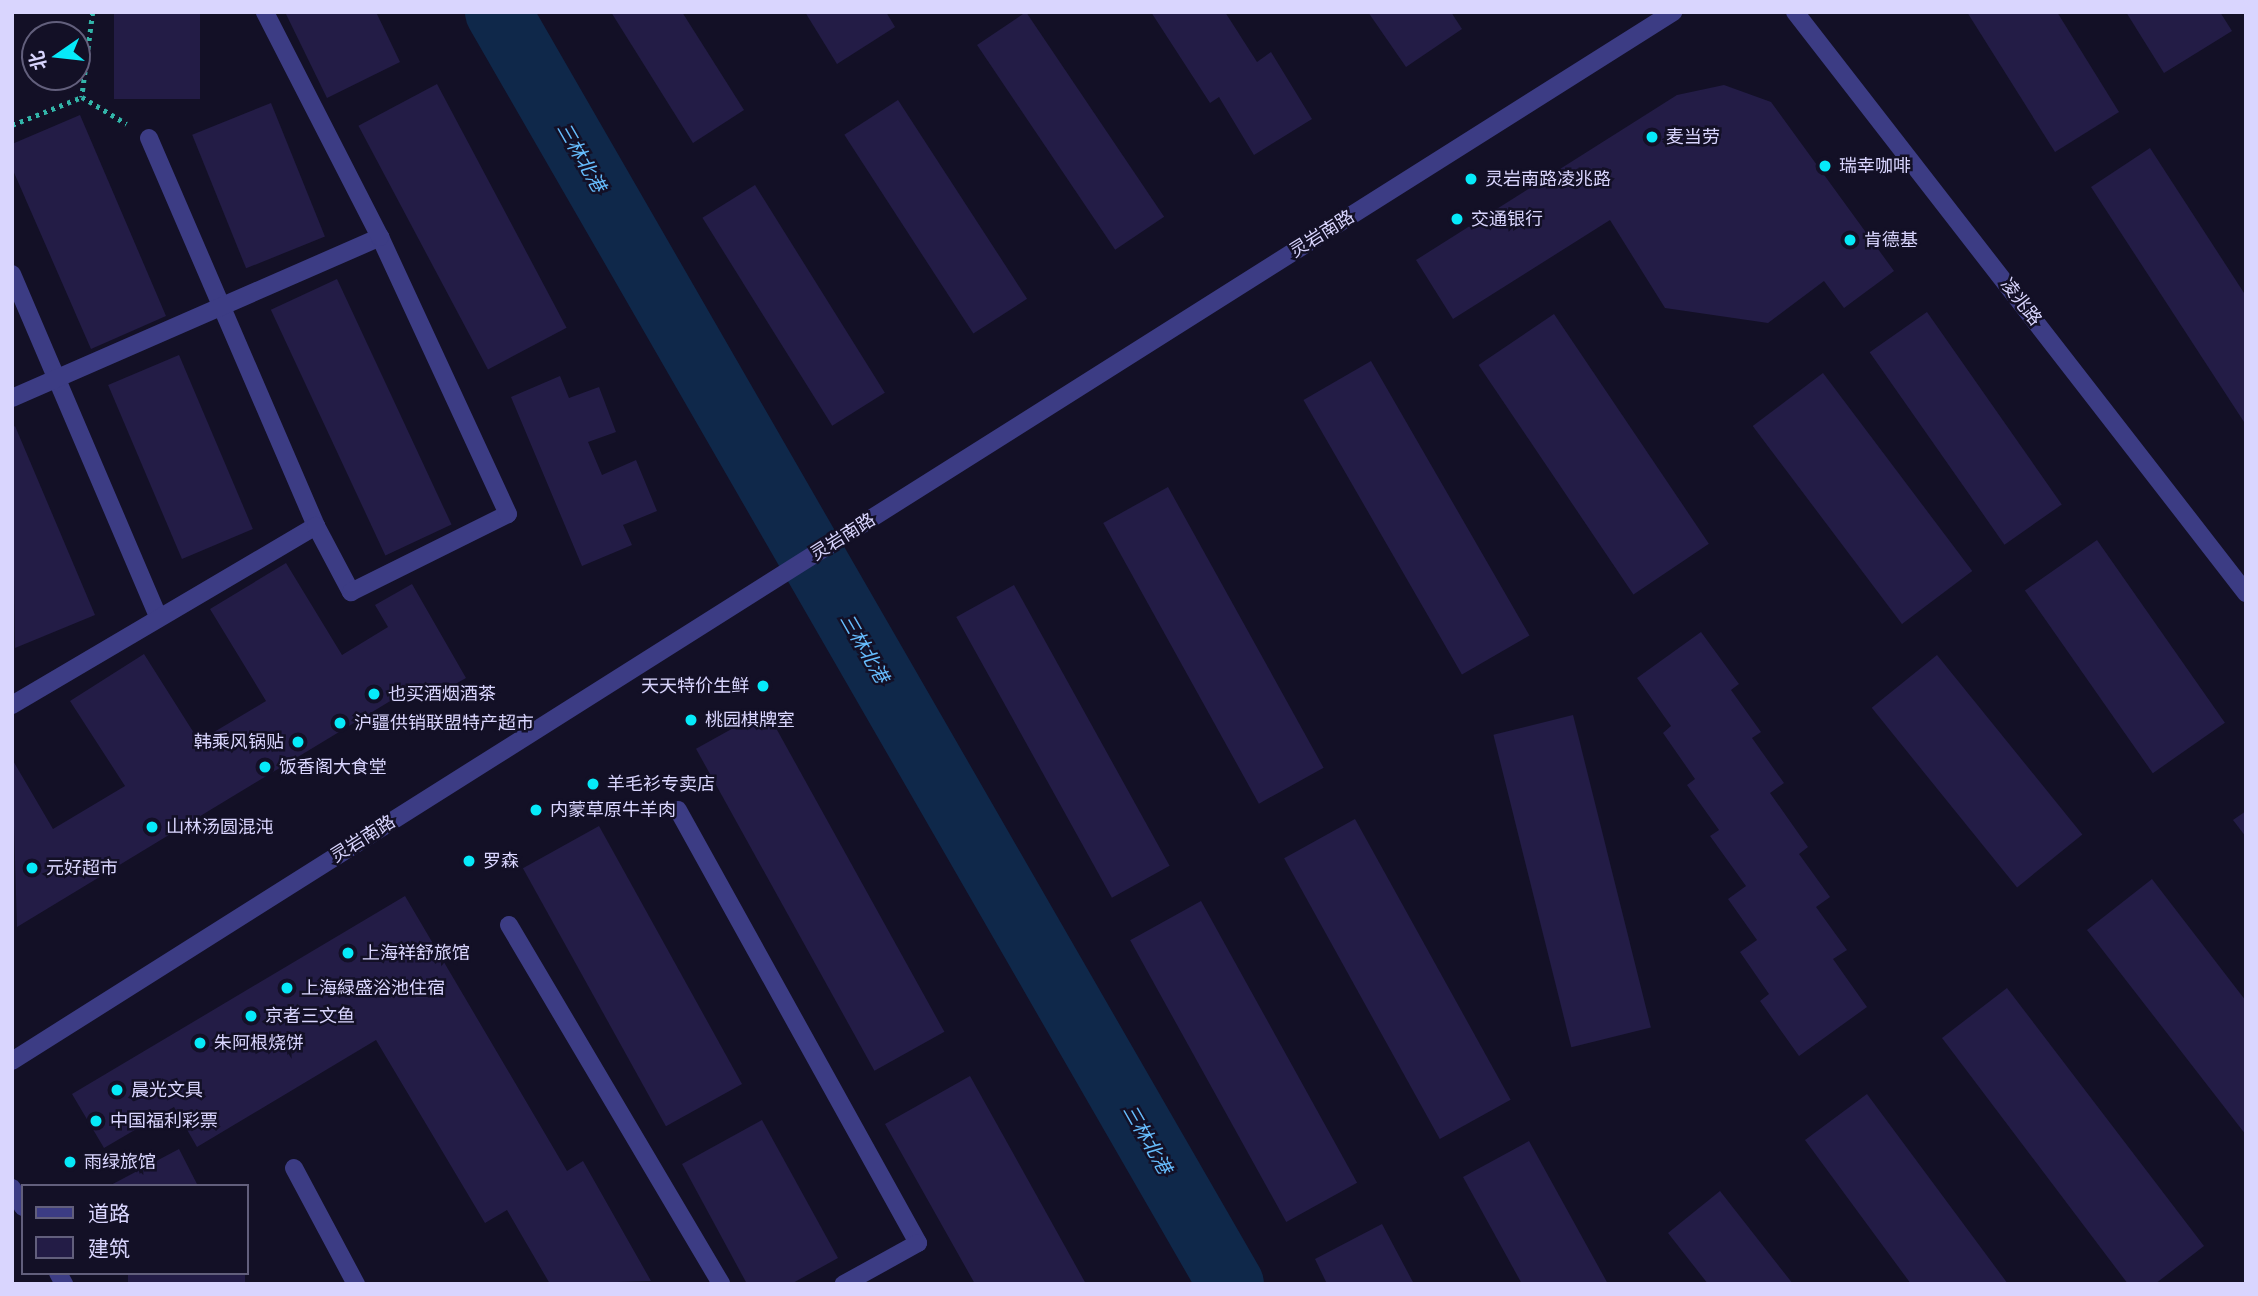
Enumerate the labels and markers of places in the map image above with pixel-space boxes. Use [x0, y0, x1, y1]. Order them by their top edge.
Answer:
place label: 麦当劳 [1666, 126, 1720, 148]
marker: 麦当劳 [1644, 129, 1660, 145]
place label: 瑞幸咖啡 [1839, 155, 1911, 177]
marker: 瑞幸咖啡 [1817, 158, 1833, 174]
place label: 灵岩南路凌兆路 [1485, 168, 1611, 190]
marker: 灵岩南路凌兆路 [1463, 171, 1479, 187]
place label: 交通银行 [1471, 208, 1543, 230]
marker: 交通银行 [1449, 211, 1465, 227]
place label: 肯德基 [1864, 229, 1918, 251]
marker: 肯德基 [1842, 232, 1858, 248]
place label: 天天特价生鲜 [641, 675, 749, 697]
marker: 天天特价生鲜 [755, 678, 771, 694]
place label: 也买酒烟酒茶 [388, 683, 496, 705]
marker: 也买酒烟酒茶 [366, 686, 382, 702]
place label: 桃园棋牌室 [705, 709, 795, 731]
place label: 沪疆供销联盟特产超市 [354, 712, 534, 734]
marker: 桃园棋牌室 [683, 712, 699, 728]
marker: 沪疆供销联盟特产超市 [332, 715, 348, 731]
place label: 韩乘风锅贴 [194, 731, 284, 753]
marker: 韩乘风锅贴 [290, 734, 306, 750]
place label: 饭香阁大食堂 [279, 756, 387, 778]
marker: 饭香阁大食堂 [257, 759, 273, 775]
place label: 羊毛衫专卖店 [607, 773, 715, 795]
marker: 羊毛衫专卖店 [585, 776, 601, 792]
place label: 内蒙草原牛羊肉 [550, 799, 676, 821]
marker: 内蒙草原牛羊肉 [528, 802, 544, 818]
place label: 山林汤圆混沌 [166, 816, 274, 838]
marker: 山林汤圆混沌 [144, 819, 160, 835]
place label: 罗森 [483, 850, 519, 872]
marker: 罗森 [461, 853, 477, 869]
place label: 元好超市 [46, 857, 118, 879]
marker: 元好超市 [24, 860, 40, 876]
place label: 上海祥舒旅馆 [362, 942, 470, 964]
marker: 上海祥舒旅馆 [340, 945, 356, 961]
place label: 上海緑盛浴池住宿 [301, 977, 445, 999]
marker: 上海緑盛浴池住宿 [279, 980, 295, 996]
place label: 京者三文鱼 [265, 1005, 355, 1027]
marker: 京者三文鱼 [243, 1008, 259, 1024]
place label: 朱阿根烧饼 [214, 1032, 304, 1054]
marker: 朱阿根烧饼 [192, 1035, 208, 1051]
place label: 晨光文具 [131, 1079, 203, 1101]
marker: 晨光文具 [109, 1082, 125, 1098]
place label: 中国福利彩票 [110, 1110, 218, 1132]
marker: 中国福利彩票 [88, 1113, 104, 1129]
place label: 雨绿旅馆 [84, 1151, 156, 1173]
marker: 雨绿旅馆 [62, 1154, 78, 1170]

